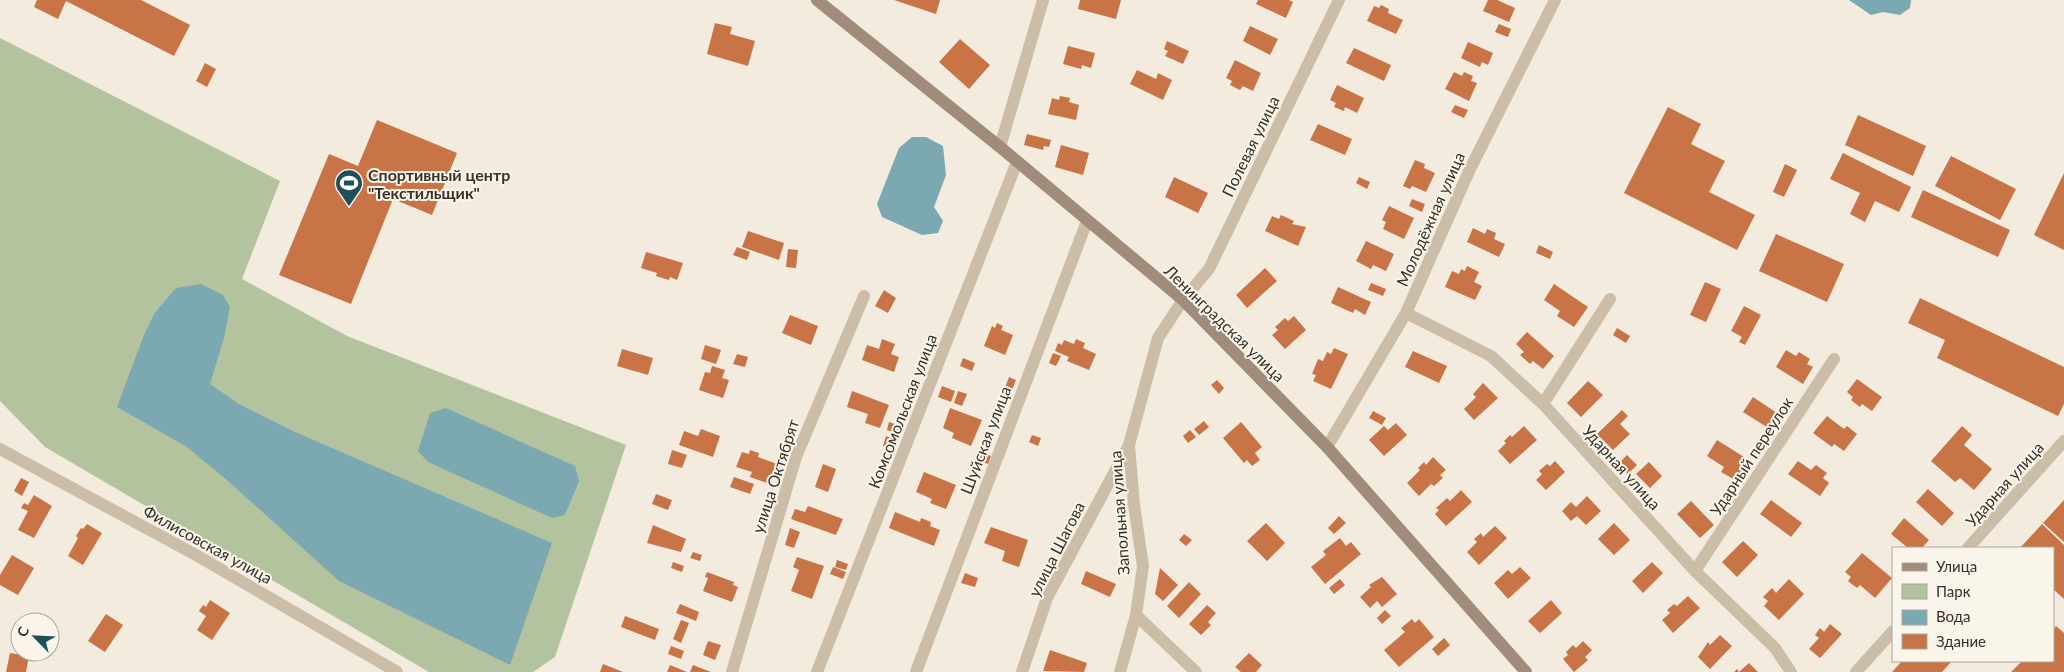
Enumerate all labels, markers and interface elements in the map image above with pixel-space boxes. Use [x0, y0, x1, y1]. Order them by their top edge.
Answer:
street label: Полевая улица [1217, 93, 1283, 199]
street label: Молодёжная улица [1392, 149, 1468, 289]
place label: Спортивный центр "Текстильщик" [368, 165, 510, 202]
sports icon: Спортивный центр "Текстильщик" [334, 168, 364, 207]
street label: Ленинградская улица [1160, 260, 1289, 385]
street label: Комсомольская улица [864, 331, 940, 491]
street label: Шуйская улица [956, 383, 1014, 497]
street label: Ударный переулок [1706, 393, 1797, 519]
street label: улица Октябрят [748, 417, 802, 535]
street label: Ударная улица [1579, 421, 1665, 513]
street label: Ударная улица [1961, 438, 2047, 530]
street label: Запольная улица [1105, 450, 1133, 576]
street label: улица Шагова [1024, 498, 1088, 600]
street label: Филисовская улица [140, 501, 276, 587]
legend [1892, 547, 2054, 662]
text: Улица [1936, 557, 1977, 575]
text: Парк [1936, 582, 1971, 600]
text: Вода [1936, 607, 1971, 625]
north arrow [10, 612, 60, 662]
text: С [13, 623, 33, 639]
text: Здание [1936, 632, 1986, 650]

